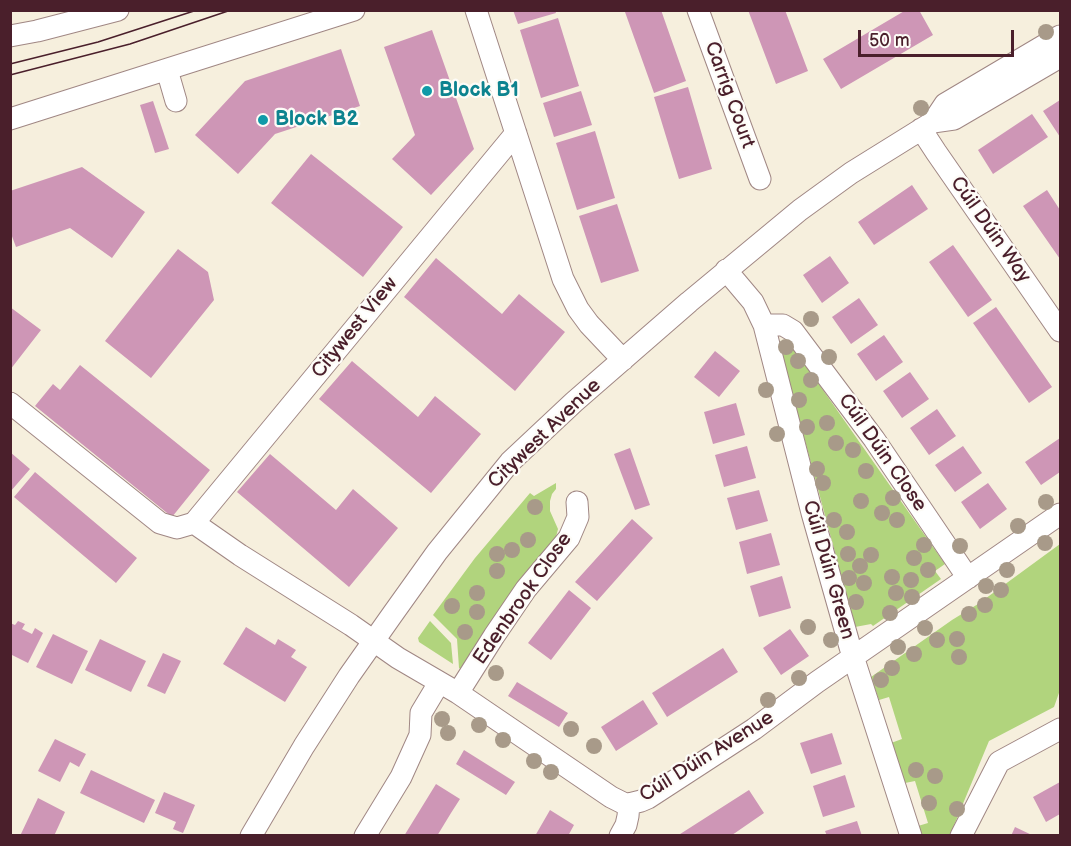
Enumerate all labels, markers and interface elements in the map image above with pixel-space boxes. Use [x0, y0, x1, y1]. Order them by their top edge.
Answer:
scale bar [861, 18, 1017, 56]
text: 50 m [869, 30, 910, 51]
street label: Carrig Court [699, 38, 759, 152]
place label: Block B1 [439, 79, 519, 103]
marker: Block B1 [420, 84, 434, 98]
place label: Block B2 [275, 108, 358, 132]
marker: Block B2 [256, 113, 270, 127]
street label: Cúil Dúin Way [945, 172, 1035, 288]
street label: Citywest View [307, 273, 403, 383]
street label: Citywest Avenue [484, 374, 606, 494]
street label: Cúil Dúin Close [833, 389, 931, 517]
street label: Cúil Dúin Green [797, 498, 859, 642]
street label: Edenbrook Close [469, 528, 577, 670]
street label: Cúil Dúin Avenue [635, 706, 779, 808]

